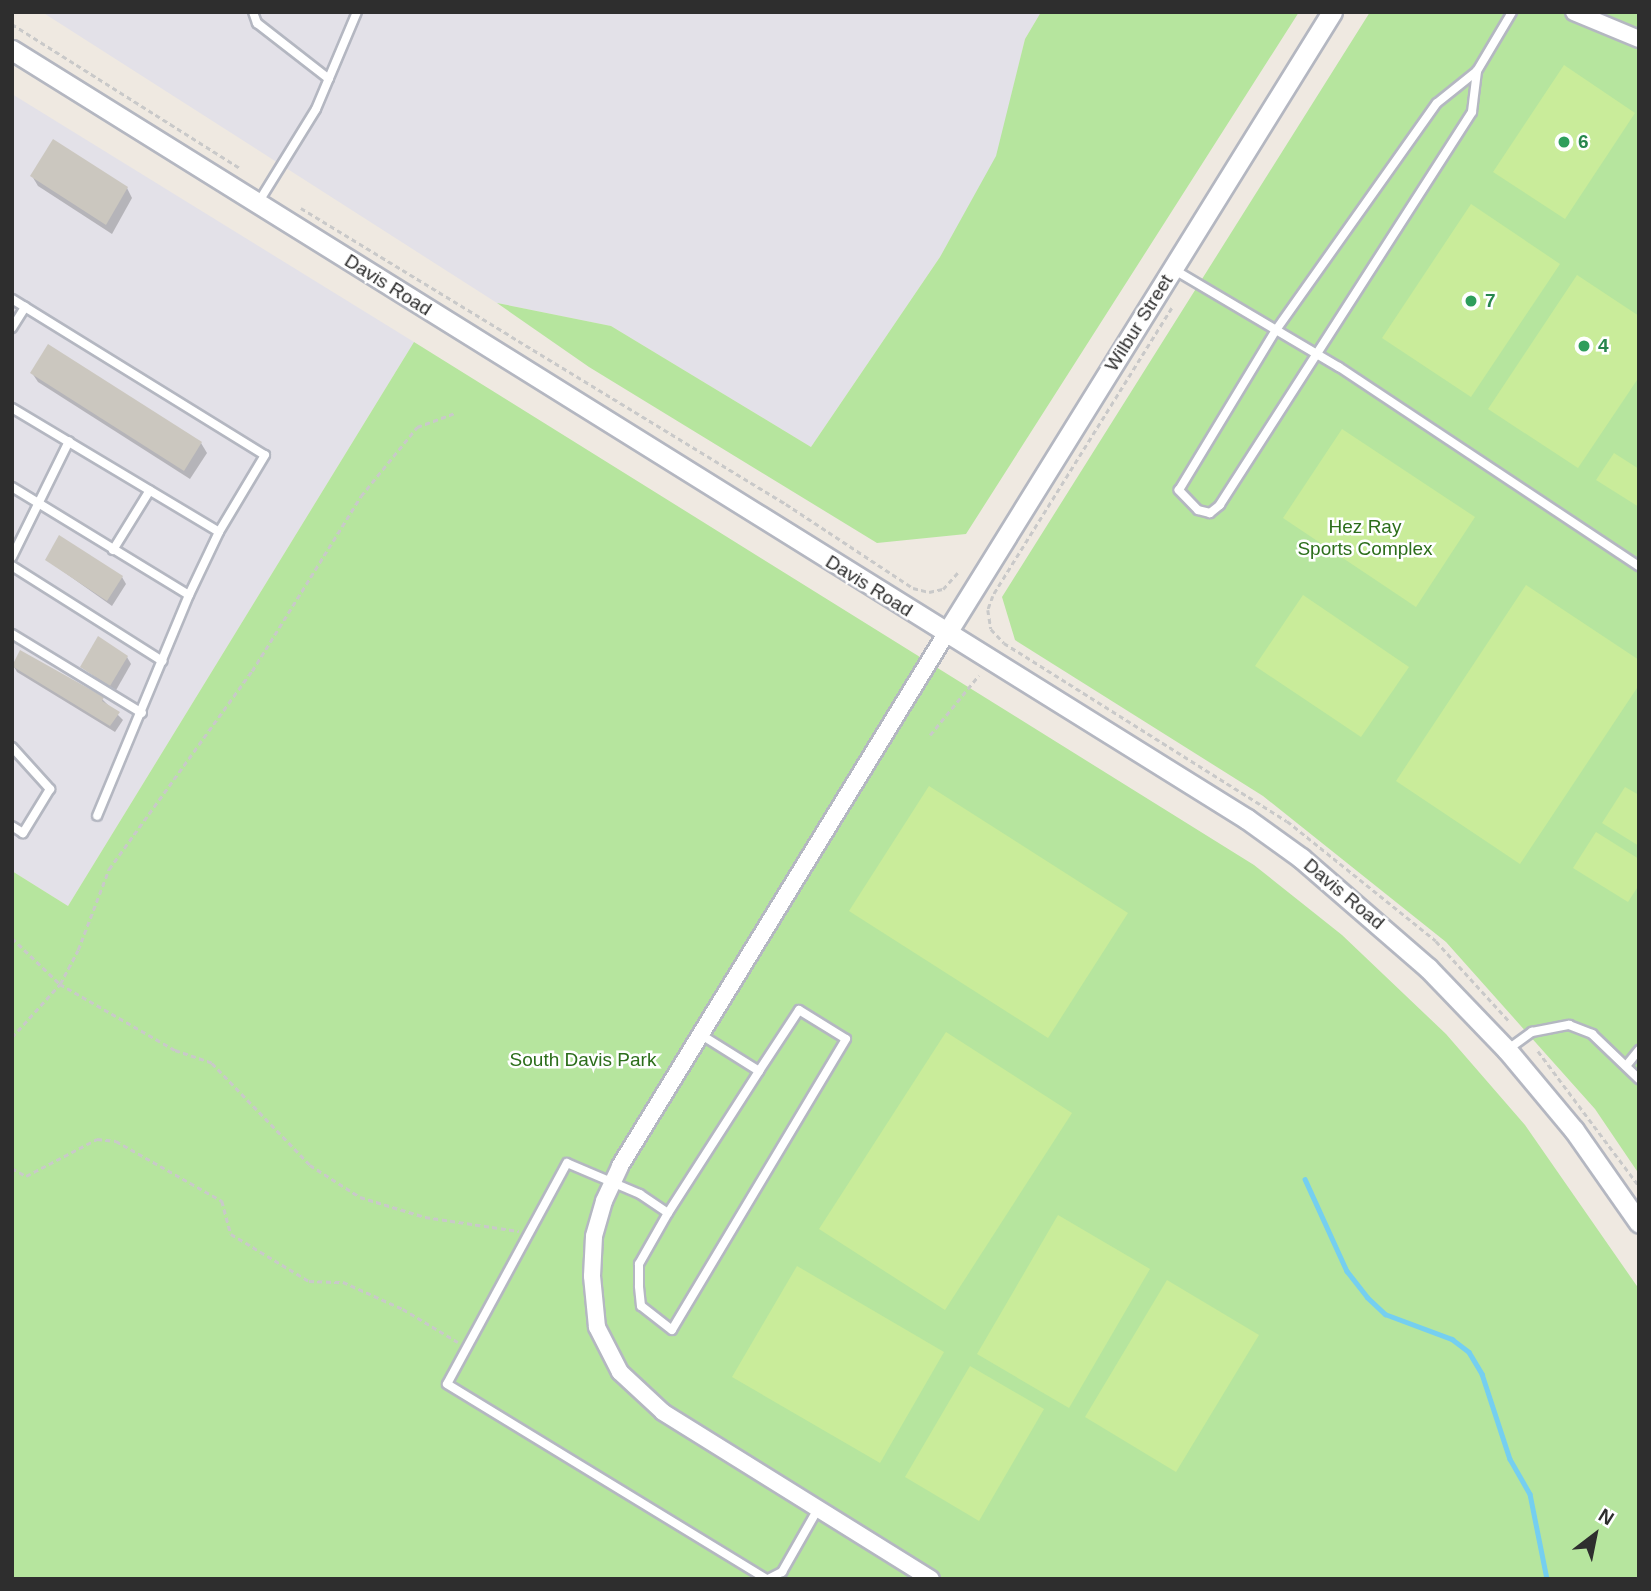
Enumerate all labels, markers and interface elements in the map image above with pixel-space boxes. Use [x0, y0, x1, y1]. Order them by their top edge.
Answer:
place label: 6 [1578, 131, 1589, 153]
marker: 6 [1556, 134, 1572, 150]
street label: Davis Road [340, 249, 436, 321]
street label: Wilbur Street [1100, 270, 1178, 376]
place label: 7 [1485, 290, 1496, 312]
marker: 7 [1463, 293, 1479, 309]
place label: 4 [1598, 335, 1609, 357]
marker: 4 [1576, 338, 1592, 354]
park label: Hez Ray Sports Complex [1297, 516, 1433, 560]
street label: Davis Road [821, 550, 917, 622]
street label: Davis Road [1299, 854, 1389, 934]
park label: South Davis Park [510, 1049, 656, 1071]
north arrow [1560, 1500, 1630, 1570]
text: N [1595, 1504, 1618, 1529]

